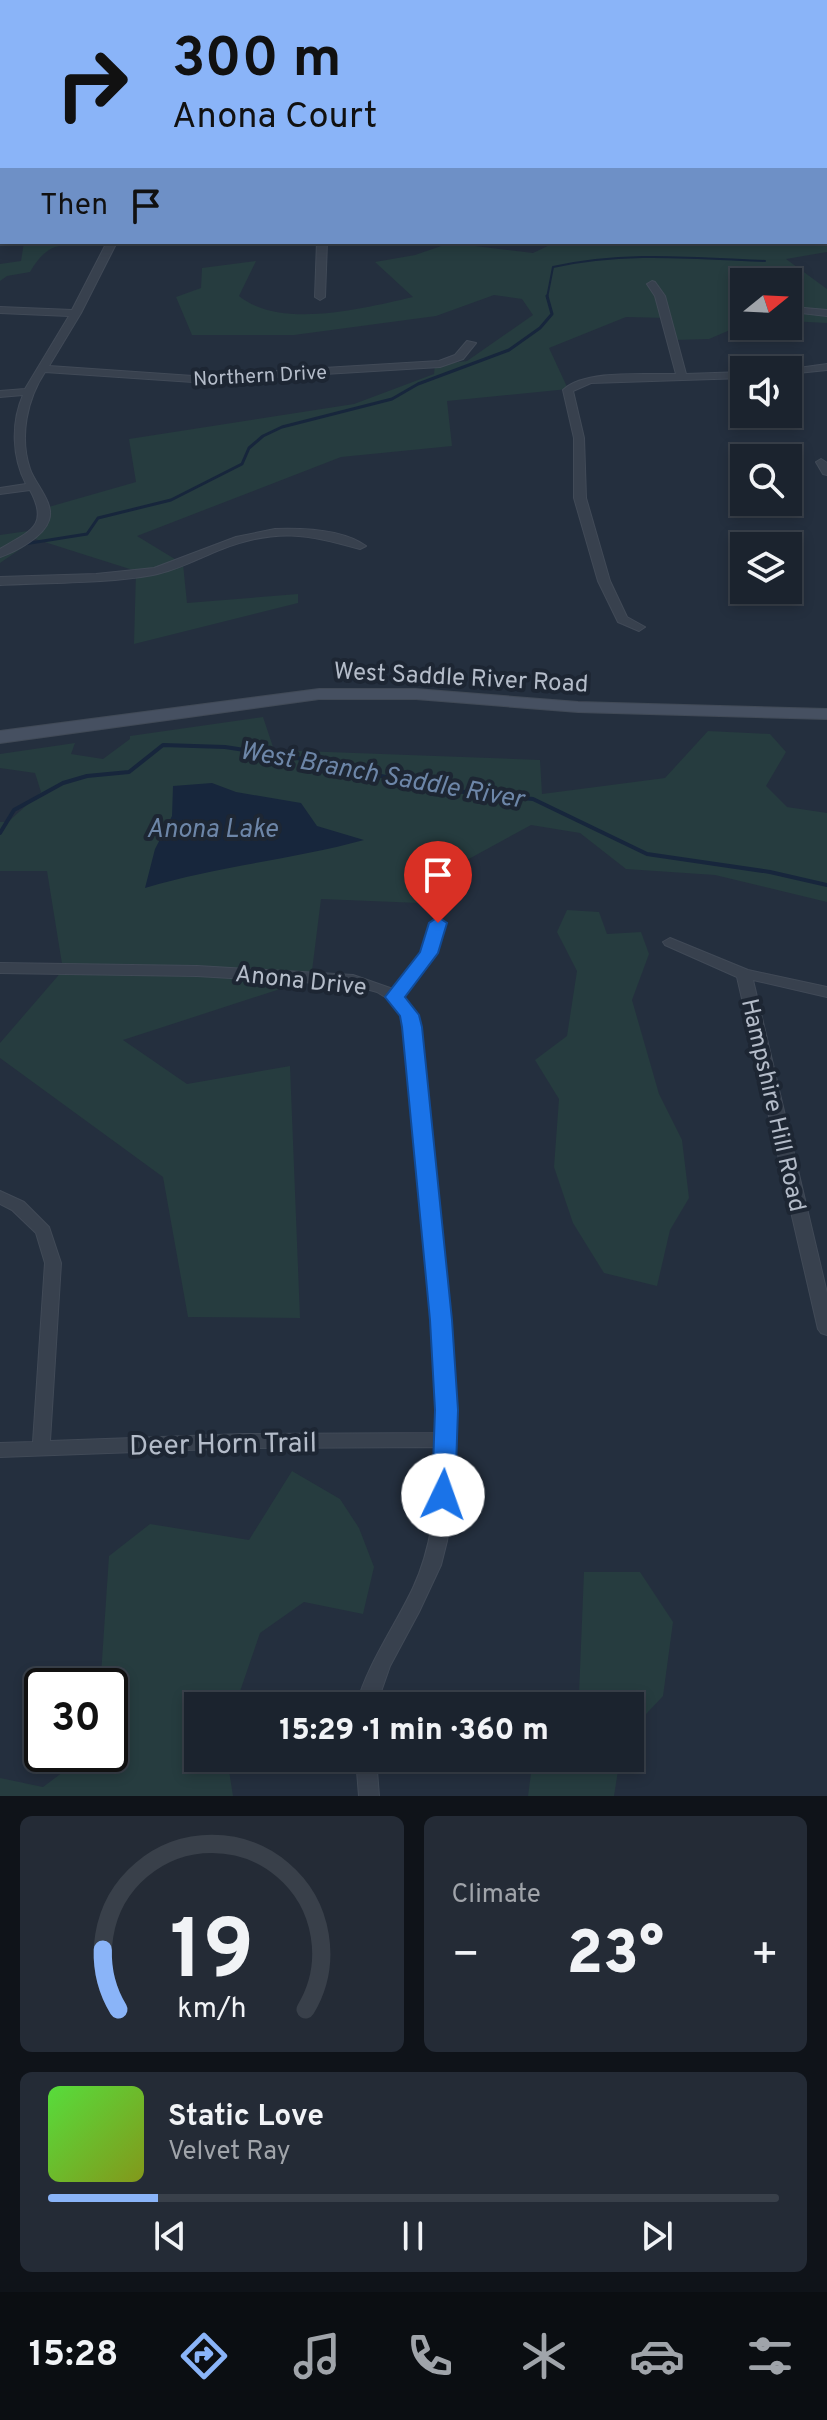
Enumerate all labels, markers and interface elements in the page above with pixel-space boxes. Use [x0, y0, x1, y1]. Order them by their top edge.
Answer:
text: 300 m [172, 26, 342, 96]
icon: right [40, 32, 144, 136]
text: Anona Court [172, 95, 377, 141]
icon: arrive [124, 184, 168, 228]
text: Then [40, 188, 108, 225]
north arrow [730, 268, 802, 340]
map controls [730, 268, 802, 604]
button: sound [730, 356, 802, 428]
street label: Northern Drive [192, 361, 328, 393]
button: search [730, 444, 802, 516]
button: layers [730, 532, 802, 604]
street label: West Saddle River Road [333, 657, 589, 701]
water label: West Branch Saddle River [237, 735, 528, 818]
water label: Anona Lake [146, 814, 278, 847]
pin [404, 841, 472, 923]
icon: arrive [416, 853, 460, 897]
street label: Anona Drive [233, 960, 368, 1004]
street label: Hampshire Hill Road [733, 996, 811, 1215]
street label: Deer Horn Trail [129, 1426, 317, 1466]
position arrow [401, 1453, 485, 1537]
speed limit sign: 30 [24, 1668, 128, 1772]
text: 15:29 · 1 min · 360 m [279, 1713, 549, 1750]
text: Climate [452, 1879, 541, 1912]
text: 19 [170, 1903, 254, 2008]
text: 23° [566, 1919, 664, 1995]
text: − [452, 1929, 480, 1985]
text: + [751, 1929, 779, 1985]
text: km/h [177, 1992, 246, 2028]
text: Static Love [168, 2099, 324, 2136]
text: Velvet Ray [168, 2136, 291, 2169]
icon: previous [148, 2214, 192, 2258]
icon: pause [391, 2214, 435, 2258]
icon: next [635, 2214, 679, 2258]
icon: directions [176, 2328, 232, 2384]
icon: music [289, 2328, 345, 2384]
icon: phone [402, 2328, 458, 2384]
icon: climate [516, 2328, 572, 2384]
icon: car [629, 2328, 685, 2384]
icon: filters [742, 2328, 798, 2384]
text: 15:28 [29, 2333, 118, 2379]

